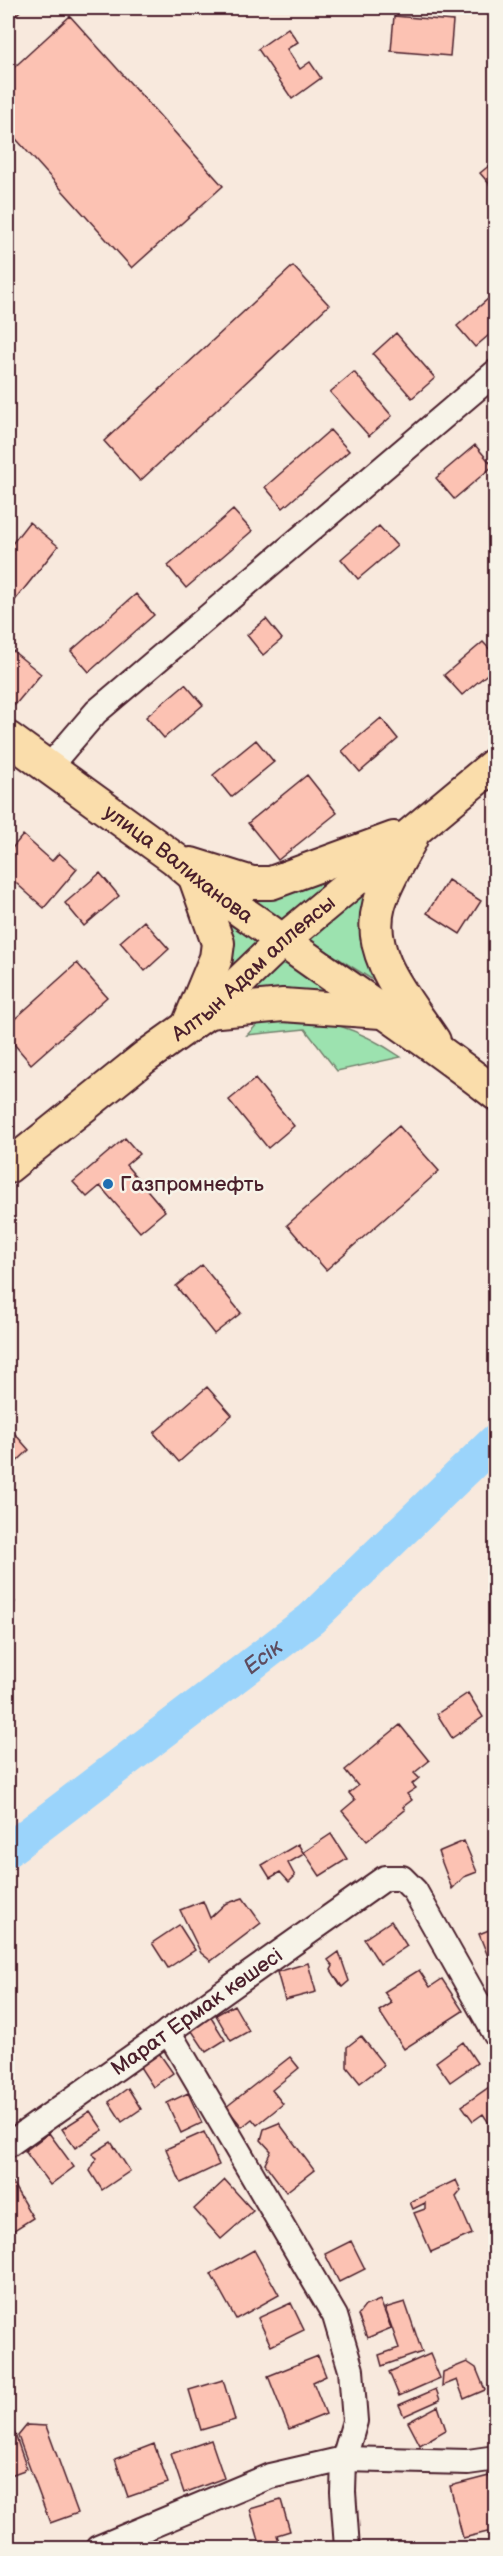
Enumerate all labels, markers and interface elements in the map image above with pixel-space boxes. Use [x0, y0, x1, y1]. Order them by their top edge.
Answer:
street label: улица Валиханова [99, 800, 258, 929]
street label: Алтын Адам аллеясы [166, 890, 340, 1048]
place label: Газпромнефть [120, 1172, 264, 1197]
marker: Газпромнефть [101, 1177, 115, 1191]
water label: Есік [238, 1633, 289, 1681]
street label: Марат Ермак көшесі [106, 1943, 287, 2081]

